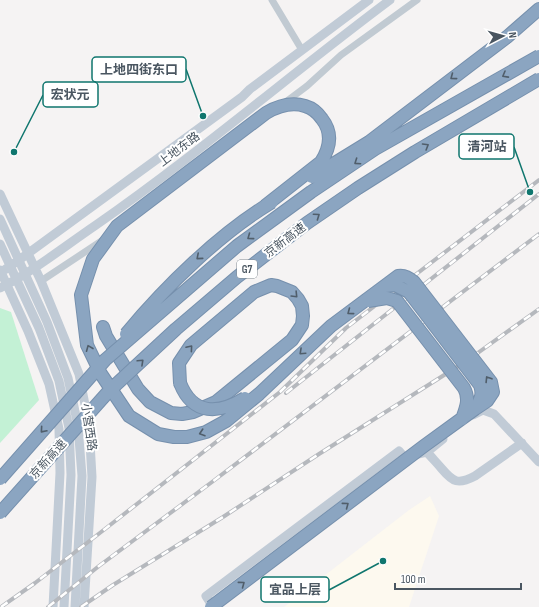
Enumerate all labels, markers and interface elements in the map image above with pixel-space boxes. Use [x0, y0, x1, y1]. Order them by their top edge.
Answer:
north arrow [483, 16, 523, 56]
text: N [506, 31, 519, 39]
callout: 上地四街东口 [92, 57, 186, 82]
text: 上地四街东口 [100, 62, 178, 78]
one-way arrow [502, 70, 509, 77]
one-way arrow [450, 72, 457, 80]
callout: 宏状元 [43, 82, 98, 107]
text: 宏状元 [50, 87, 90, 103]
street label: 上地东路 [156, 129, 203, 170]
callout: 清河站 [459, 134, 514, 159]
text: 清河站 [467, 139, 507, 155]
one-way arrow [422, 143, 429, 150]
one-way arrow [354, 157, 361, 164]
one-way arrow [312, 214, 319, 221]
street label: 京新高速 [262, 220, 309, 261]
one-way arrow [248, 232, 255, 239]
one-way arrow [196, 253, 204, 260]
road number: G7 [237, 260, 257, 278]
one-way arrow [290, 290, 297, 298]
one-way arrow [347, 307, 354, 315]
one-way arrow [85, 345, 93, 352]
one-way arrow [185, 345, 192, 352]
one-way arrow [300, 348, 307, 355]
one-way arrow [136, 359, 144, 366]
one-way arrow [486, 376, 493, 383]
street label: 小营西路 [78, 402, 99, 452]
one-way arrow [41, 425, 48, 433]
one-way arrow [198, 428, 205, 437]
street label: 京新高速 [27, 436, 70, 482]
one-way arrow [341, 503, 348, 510]
scale bar [395, 565, 521, 591]
text: 100 m [401, 572, 426, 587]
callout: 宜品上层 [261, 577, 329, 602]
one-way arrow [238, 581, 245, 588]
text: 宜品上层 [269, 582, 321, 598]

